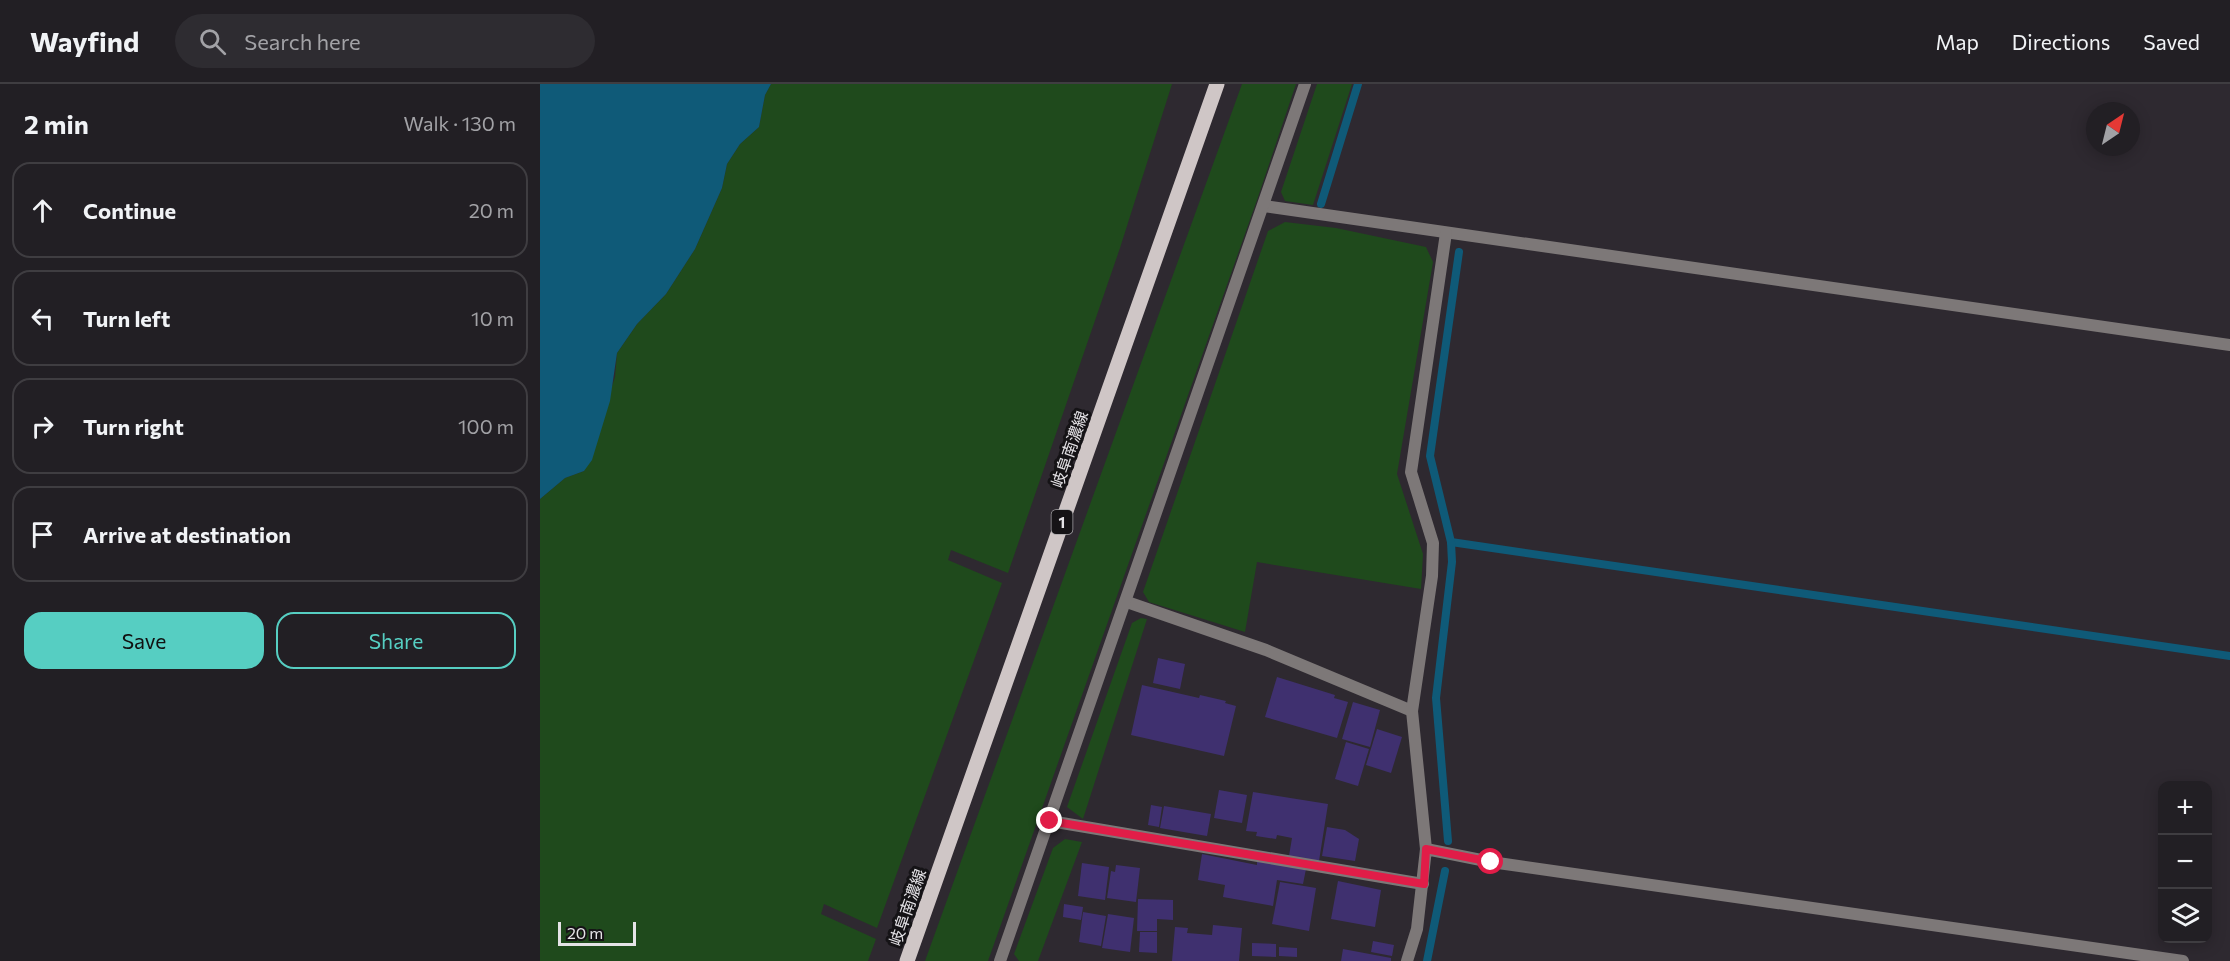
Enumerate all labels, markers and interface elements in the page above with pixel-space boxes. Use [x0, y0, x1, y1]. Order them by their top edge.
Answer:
search box [175, 14, 595, 68]
text: Wayfind [30, 24, 139, 58]
icon: search [196, 25, 229, 58]
text: Search here [244, 28, 361, 55]
text: Map [1936, 29, 1979, 54]
text: Directions [2012, 29, 2110, 54]
text: Saved [2143, 29, 2200, 54]
north arrow [2086, 102, 2140, 156]
text: 2 min [24, 108, 89, 139]
text: Walk · 130 m [404, 111, 516, 135]
icon: ahead [26, 194, 59, 227]
text: Continue [83, 197, 176, 224]
text: 20 m [469, 198, 514, 222]
icon: left [26, 302, 59, 335]
text: Turn left [83, 305, 170, 332]
text: 10 m [471, 306, 514, 330]
street label: 岐阜南濃線 [1047, 408, 1091, 490]
icon: right [26, 410, 59, 443]
text: Turn right [83, 413, 184, 440]
text: 100 m [458, 414, 514, 438]
road number: 1 [1052, 510, 1072, 534]
icon: arrive [26, 518, 59, 551]
text: Arrive at destination [83, 521, 291, 548]
button: Save [24, 612, 264, 669]
button: Share [276, 612, 516, 669]
map controls [2158, 781, 2212, 943]
button: + [2158, 781, 2212, 835]
route end [1036, 807, 1062, 833]
button: − [2158, 835, 2212, 889]
route start [1477, 848, 1503, 874]
street label: 岐阜南濃線 [885, 866, 929, 948]
button: layers [2158, 889, 2212, 943]
scale bar [558, 919, 636, 946]
text: 20 m [567, 923, 603, 942]

